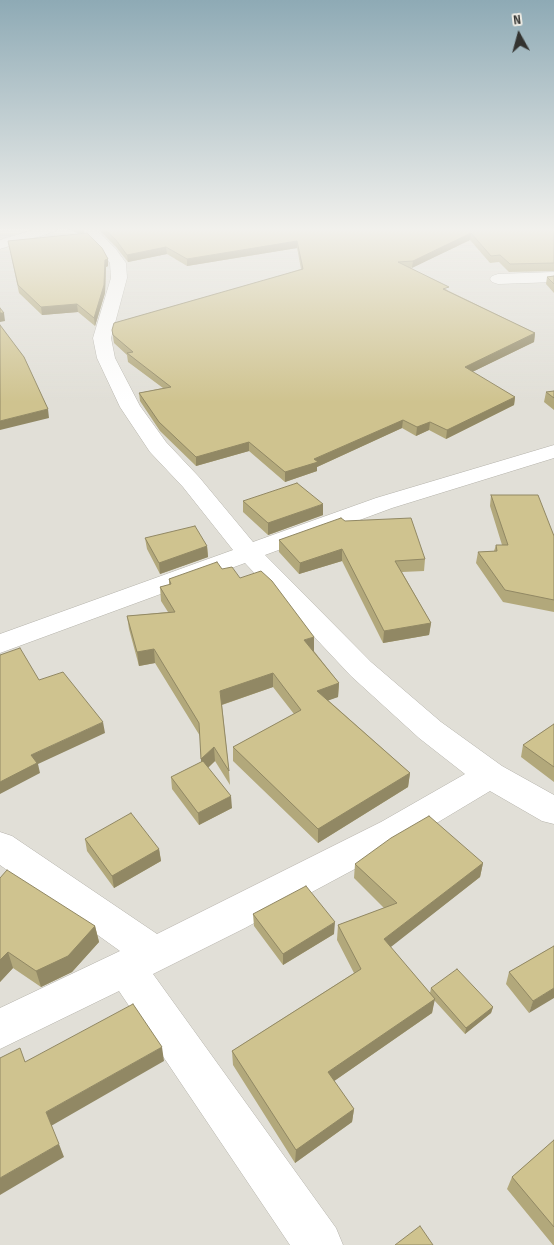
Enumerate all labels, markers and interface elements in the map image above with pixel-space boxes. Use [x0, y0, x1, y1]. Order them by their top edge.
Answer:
north arrow [494, 10, 544, 60]
text: N [512, 11, 522, 29]

